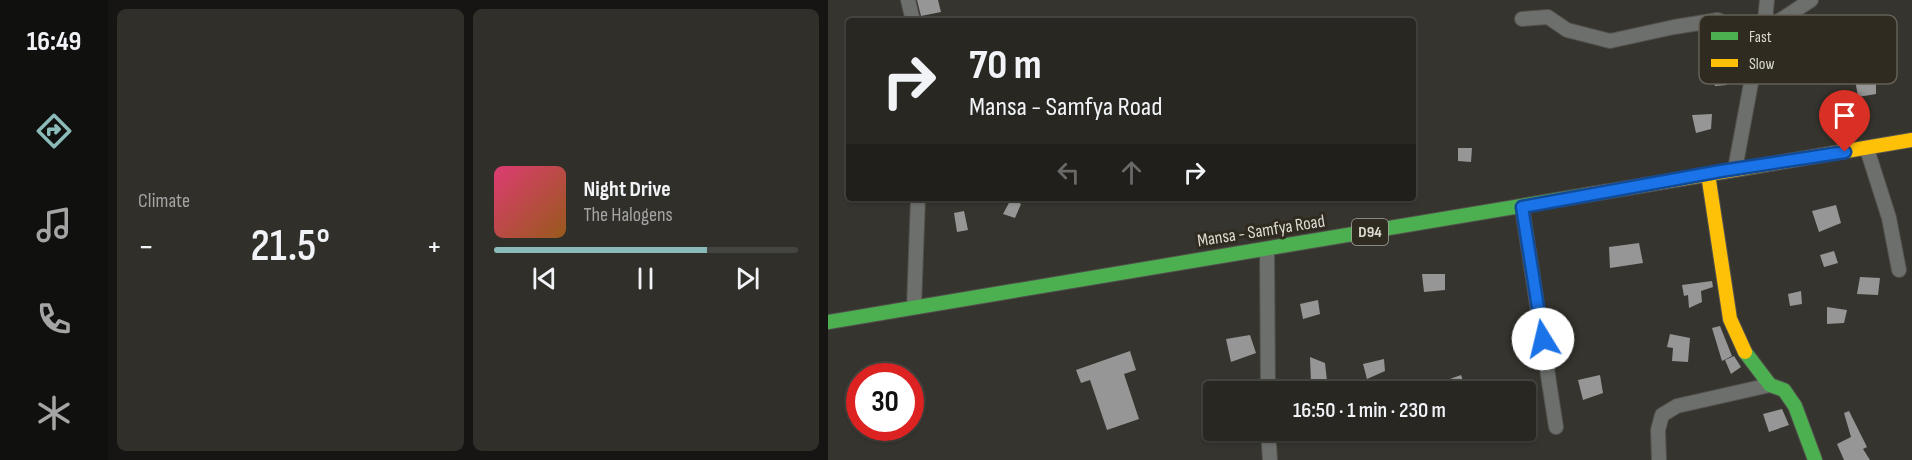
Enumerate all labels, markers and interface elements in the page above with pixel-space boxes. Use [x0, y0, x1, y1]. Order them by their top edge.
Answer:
legend [1699, 15, 1897, 84]
text: 16:49 [27, 26, 81, 58]
text: Fast [1749, 28, 1772, 47]
text: 70 m [969, 40, 1042, 91]
icon: right [870, 42, 948, 120]
text: Slow [1749, 55, 1774, 74]
pin [1819, 90, 1870, 152]
text: Mansa - Samfya Road [969, 91, 1162, 123]
icon: arrive [1828, 99, 1861, 132]
icon: directions [33, 110, 75, 152]
icon: left [1052, 156, 1085, 189]
icon: ahead [1115, 156, 1148, 189]
icon: right [1178, 156, 1211, 189]
text: Night Drive [584, 176, 671, 203]
text: Climate [138, 189, 190, 213]
text: The Halogens [584, 203, 673, 227]
icon: music [33, 204, 75, 246]
street label: Mansa - Samfya Road [1196, 211, 1326, 251]
text: 21.5° [250, 219, 330, 274]
road number: D94 [1352, 219, 1388, 245]
text: − [138, 227, 154, 267]
text: + [426, 227, 443, 267]
icon: previous [528, 262, 561, 295]
icon: pause [629, 262, 662, 295]
icon: next [731, 262, 764, 295]
icon: phone [33, 298, 75, 340]
position arrow [1511, 307, 1575, 371]
speed limit sign: 30 [846, 363, 924, 441]
icon: climate [33, 392, 75, 434]
text: 16:50 · 1 min · 230 m [1293, 397, 1446, 424]

